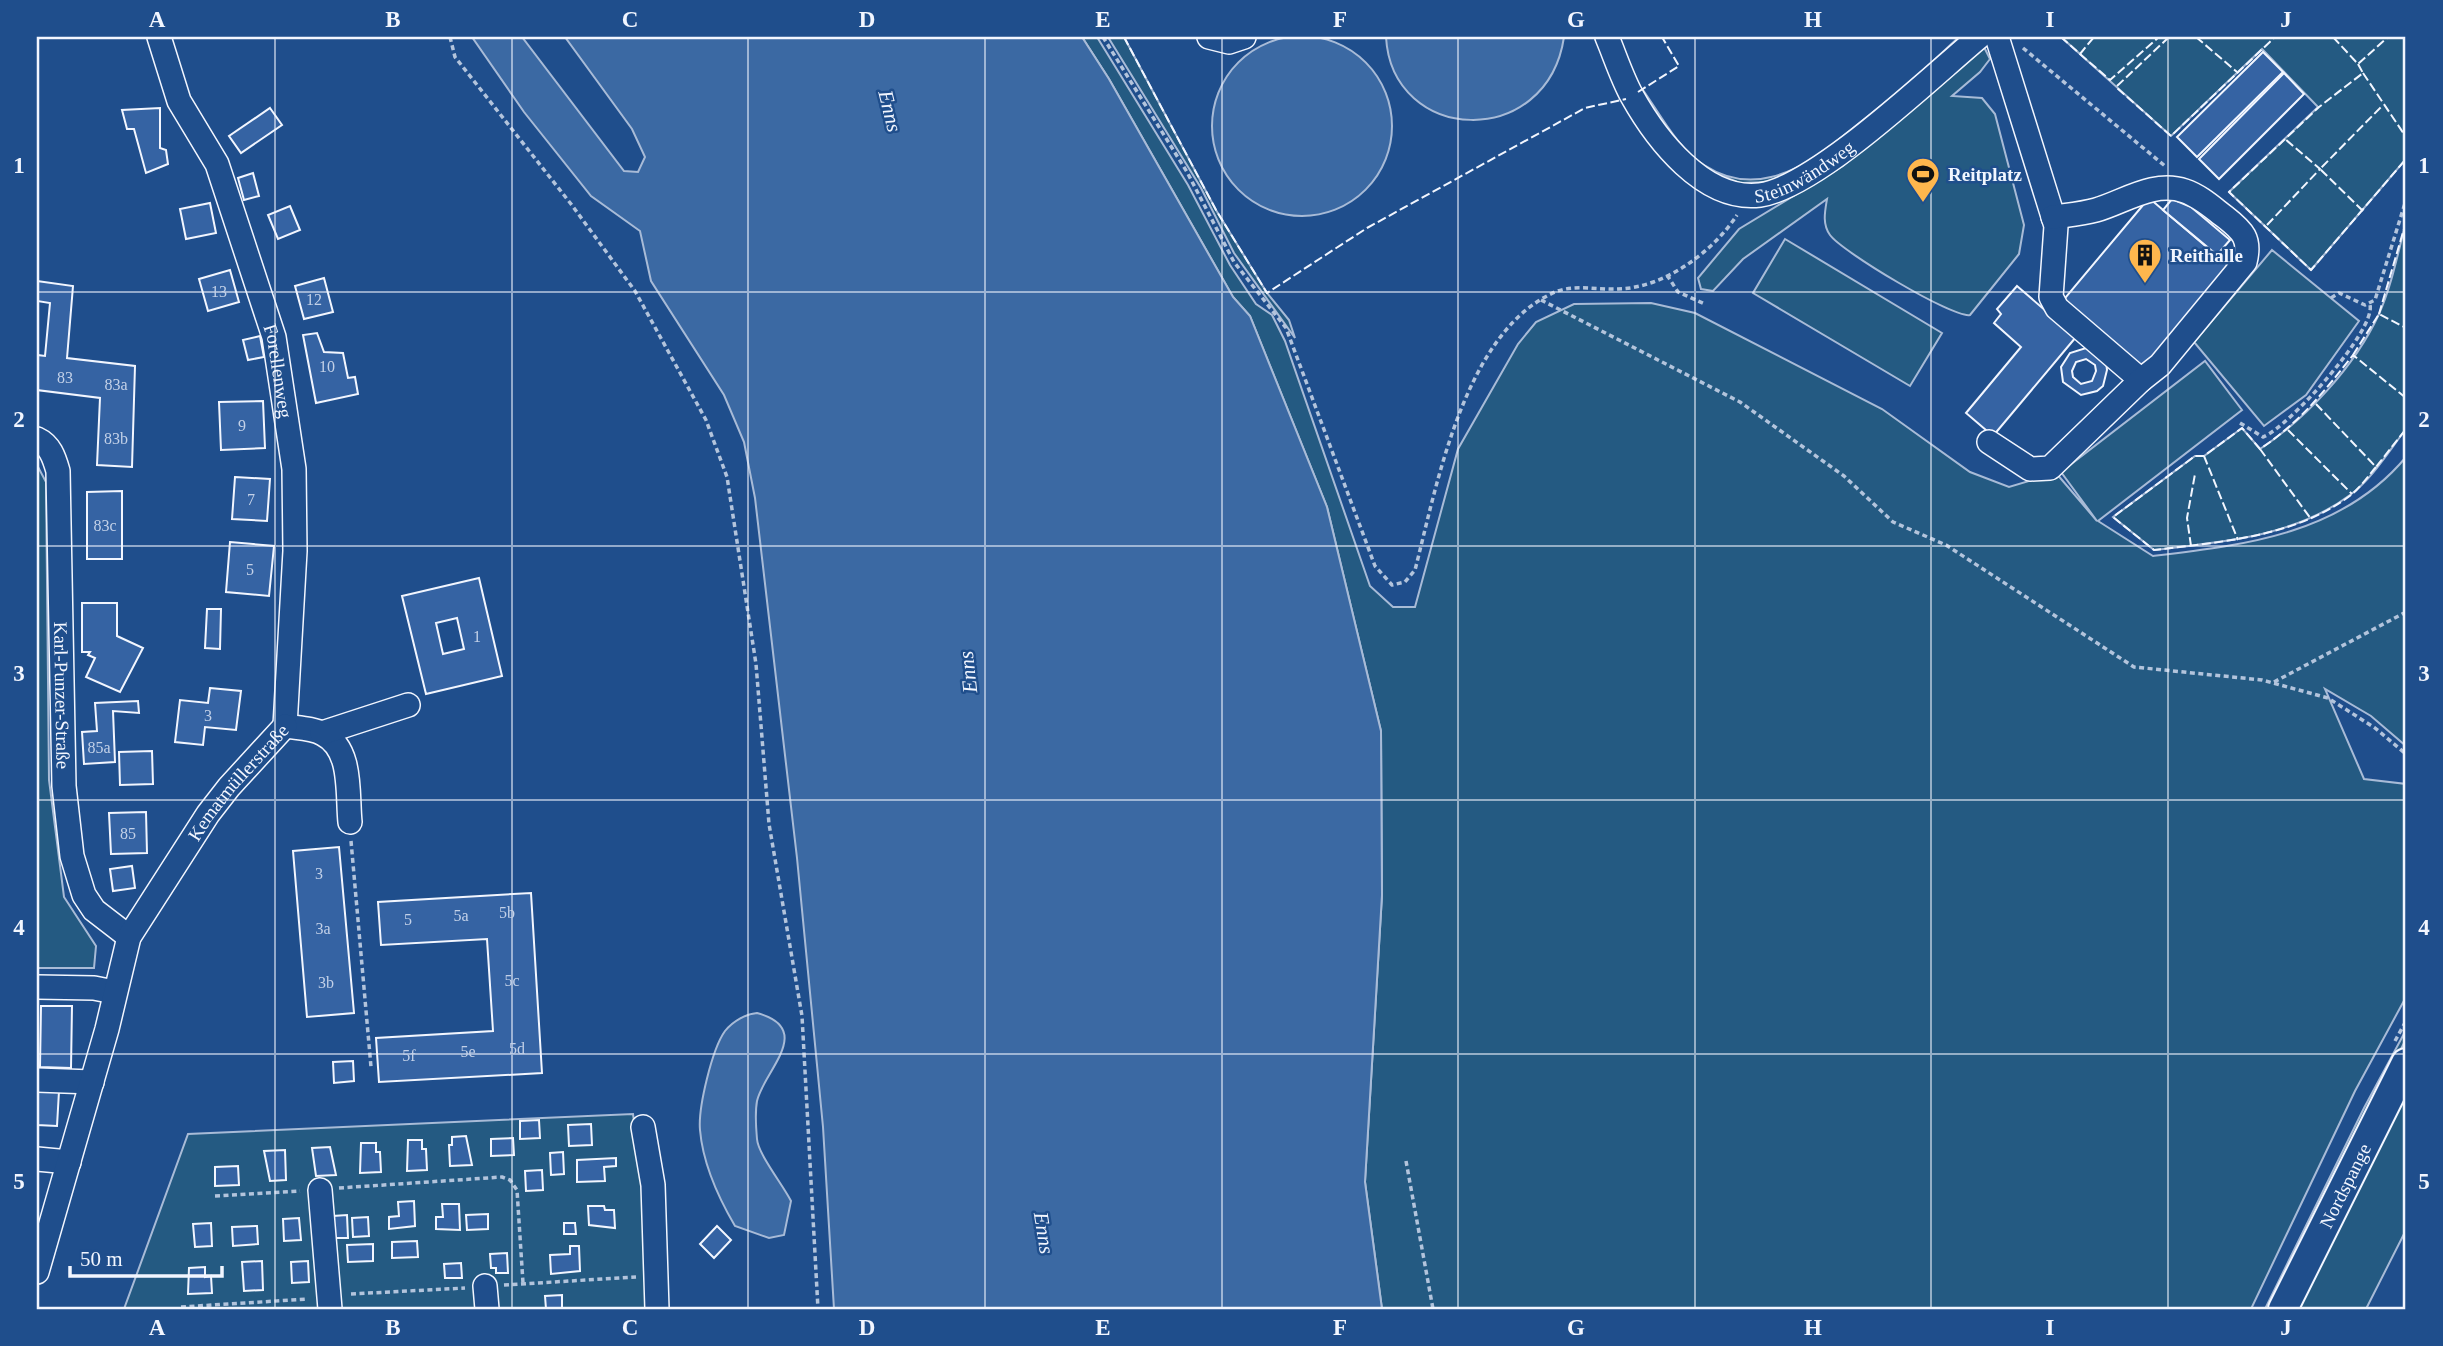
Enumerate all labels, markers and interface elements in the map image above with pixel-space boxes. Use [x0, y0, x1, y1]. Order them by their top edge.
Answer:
text: A [149, 7, 166, 32]
text: B [385, 7, 401, 32]
text: C [622, 7, 638, 32]
text: D [859, 7, 875, 32]
text: E [1095, 7, 1111, 32]
text: F [1333, 7, 1347, 32]
text: G [1567, 7, 1585, 32]
text: H [1804, 7, 1822, 32]
text: I [2046, 7, 2055, 32]
text: J [2280, 7, 2292, 32]
water label: Enns [873, 87, 907, 134]
street label: Steinwändweg [1753, 136, 1859, 207]
text: 1 [13, 153, 25, 178]
text: 1 [2418, 153, 2430, 178]
sports icon: Reitplatz [1904, 155, 1942, 204]
place label: Reitplatz [1948, 164, 2022, 185]
building icon: Reithalle [2126, 236, 2164, 285]
place label: Reithalle [2170, 245, 2243, 266]
house number: 13 [211, 283, 227, 300]
house number: 12 [306, 291, 322, 308]
street label: Forellenweg [259, 321, 296, 420]
house number: 10 [319, 358, 335, 375]
house number: 83 [57, 369, 73, 386]
house number: 83a [104, 376, 128, 393]
text: 2 [13, 407, 25, 432]
text: 2 [2418, 407, 2430, 432]
house number: 9 [238, 417, 246, 434]
house number: 83b [104, 430, 128, 447]
house number: 7 [247, 491, 255, 508]
house number: 83c [93, 517, 117, 534]
house number: 5 [246, 561, 254, 578]
street label: Karl-Punzer-Straße [50, 621, 74, 769]
house number: 1 [473, 628, 481, 645]
water label: Enns [954, 650, 982, 695]
text: 3 [13, 661, 25, 686]
text: 3 [2418, 661, 2430, 686]
house number: 3 [204, 707, 212, 724]
street label: Kematmüllerstraße [184, 720, 293, 845]
house number: 85a [87, 739, 111, 756]
house number: 85 [120, 825, 136, 842]
house number: 3 [315, 865, 323, 882]
house number: 5b [499, 904, 515, 921]
house number: 5a [453, 907, 469, 924]
house number: 5 [404, 911, 412, 928]
text: 4 [13, 915, 25, 940]
text: 4 [2418, 915, 2430, 940]
house number: 3a [315, 920, 331, 937]
house number: 5c [504, 972, 520, 989]
house number: 3b [318, 974, 334, 991]
house number: 5d [509, 1040, 525, 1057]
house number: 5e [460, 1043, 476, 1060]
house number: 5f [402, 1047, 416, 1064]
street label: Nordspange [2315, 1140, 2375, 1232]
text: 5 [13, 1169, 25, 1194]
text: 5 [2418, 1169, 2430, 1194]
water label: Enns [1029, 1209, 1059, 1256]
scale bar [70, 1234, 222, 1278]
text: 50 m [80, 1247, 123, 1271]
text: A [149, 1315, 166, 1340]
text: B [385, 1315, 401, 1340]
text: C [622, 1315, 638, 1340]
text: D [859, 1315, 875, 1340]
text: E [1095, 1315, 1111, 1340]
text: F [1333, 1315, 1347, 1340]
text: G [1567, 1315, 1585, 1340]
text: H [1804, 1315, 1822, 1340]
text: I [2046, 1315, 2055, 1340]
text: J [2280, 1315, 2292, 1340]

